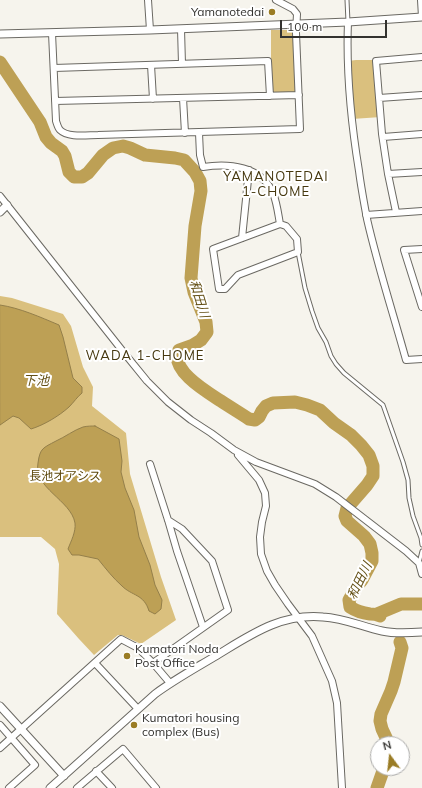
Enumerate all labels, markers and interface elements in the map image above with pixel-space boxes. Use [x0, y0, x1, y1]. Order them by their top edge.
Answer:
place label: Yamanotedai [191, 5, 264, 19]
marker: Yamanotedai [267, 7, 277, 17]
scale bar [282, 12, 389, 38]
text: 100 m [287, 19, 322, 34]
district label: YAMANOTEDAI 1-CHOME [223, 169, 329, 200]
water label: 和田川 [186, 278, 212, 320]
district label: WADA 1-CHOME [86, 348, 204, 364]
water label: 下池 [23, 373, 49, 389]
park label: 長池オアシス [29, 469, 101, 483]
water label: 和田川 [344, 560, 376, 602]
place label: Kumatori Noda Post Office [135, 642, 219, 670]
marker: Kumatori Noda Post Office [122, 651, 132, 661]
place label: Kumatori housing complex (Bus) [142, 711, 239, 739]
marker: Kumatori housing complex (Bus) [129, 720, 139, 730]
north arrow [370, 736, 410, 776]
text: N [381, 738, 393, 753]

